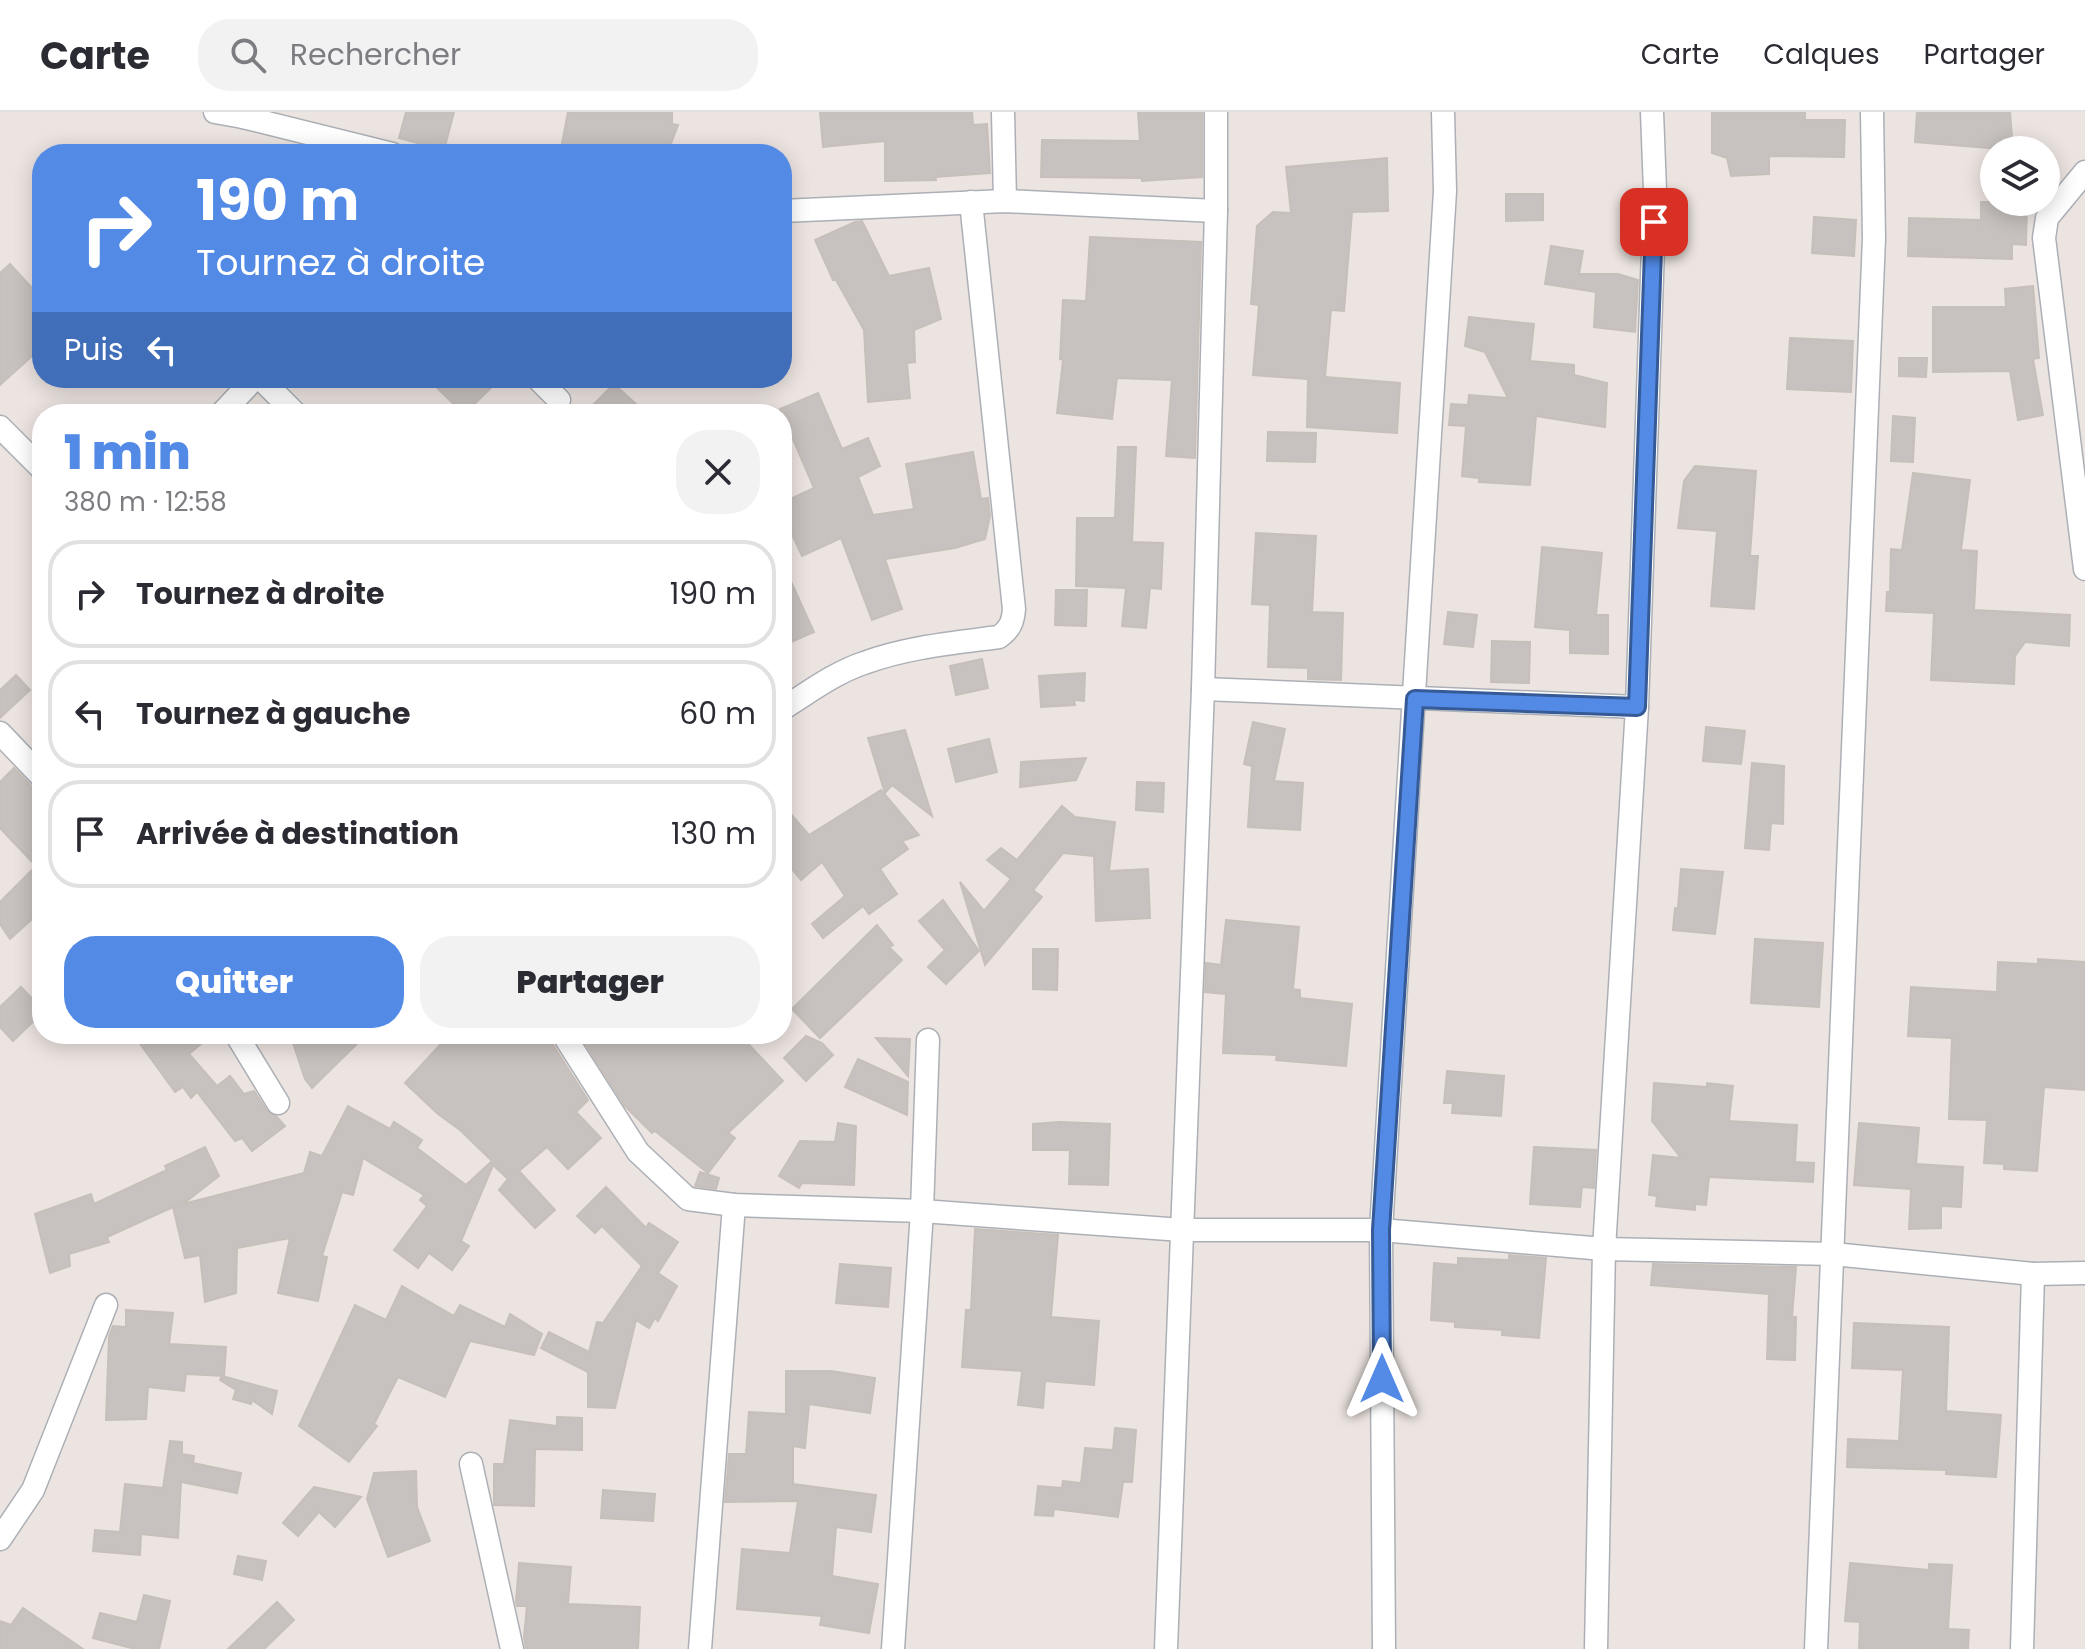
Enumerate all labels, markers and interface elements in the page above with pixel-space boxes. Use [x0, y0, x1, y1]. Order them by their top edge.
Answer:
search box [198, 19, 758, 91]
text: Carte [40, 29, 150, 82]
icon: search [226, 33, 270, 77]
text: Rechercher [290, 33, 461, 76]
text: Carte [1641, 35, 1719, 74]
text: Calques [1763, 35, 1880, 74]
text: Partager [1924, 35, 2045, 74]
map controls [1980, 136, 2060, 216]
button: layers [1980, 136, 2060, 216]
text: 190 m [196, 161, 359, 240]
icon: right [64, 176, 168, 280]
pin [1620, 188, 1688, 256]
icon: arrive [1632, 200, 1676, 244]
text: Tournez à droite [196, 237, 485, 288]
text: Puis [64, 328, 124, 371]
icon: left [140, 328, 184, 372]
text: 1 min [64, 419, 191, 486]
button: close [676, 430, 760, 514]
text: 380 m · 12:58 [64, 484, 227, 520]
icon: right [68, 572, 112, 616]
text: Tournez à droite [136, 572, 384, 615]
text: 190 m [670, 572, 756, 615]
icon: left [68, 692, 112, 736]
text: Tournez à gauche [136, 692, 410, 735]
text: 60 m [679, 692, 756, 735]
icon: arrive [68, 812, 112, 856]
text: Arrivée à destination [136, 812, 459, 855]
text: 130 m [671, 812, 756, 855]
button: Quitter [64, 936, 404, 1028]
button: Partager [420, 936, 760, 1028]
position arrow [1340, 1337, 1424, 1421]

